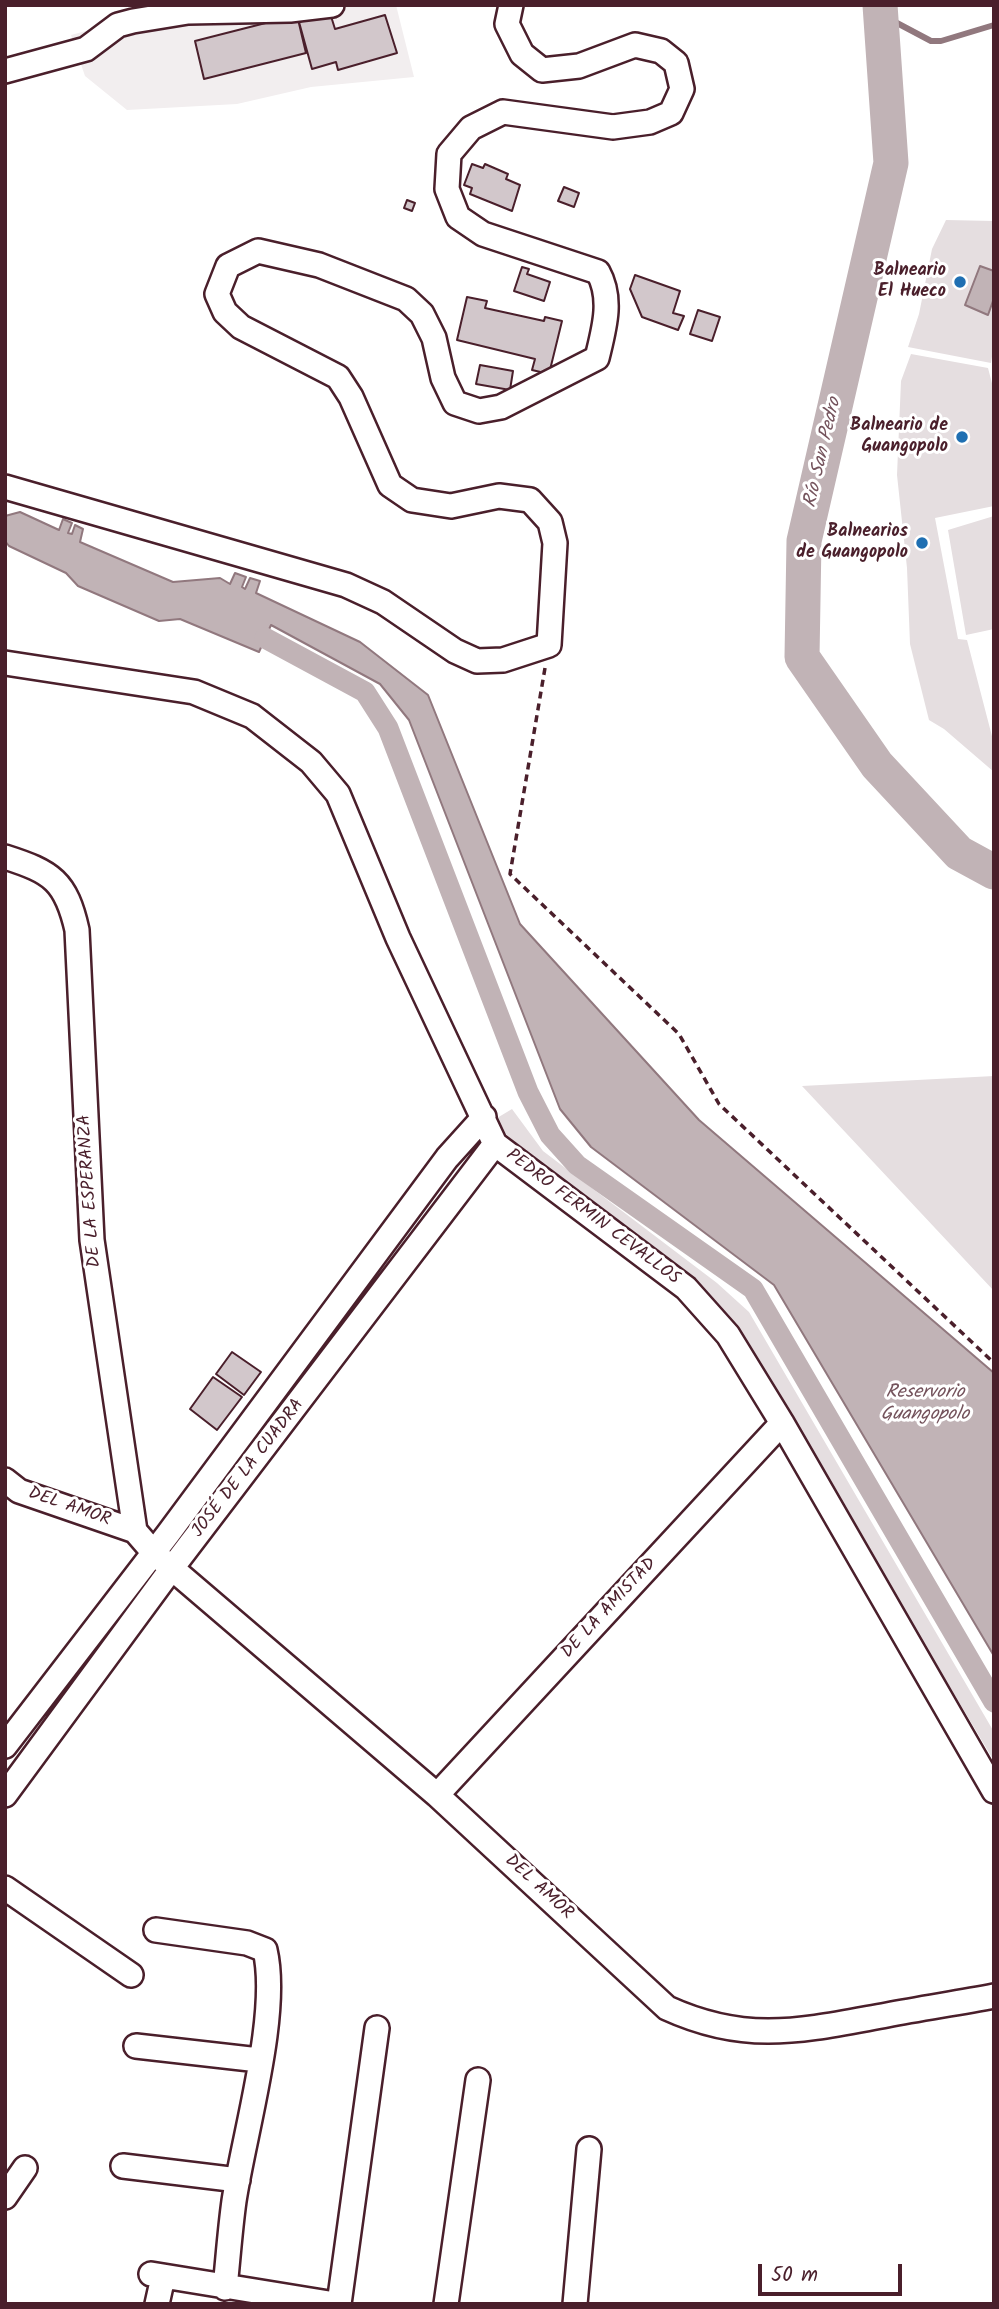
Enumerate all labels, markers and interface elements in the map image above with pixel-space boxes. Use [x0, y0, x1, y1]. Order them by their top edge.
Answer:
place label: Balneario El Hueco [873, 261, 946, 304]
marker: Balneario El Hueco [952, 274, 968, 290]
water label: Río San Pedro [800, 396, 848, 510]
place label: Balneario de Guangopolo [850, 416, 948, 458]
marker: Balneario de Guangopolo [954, 429, 970, 445]
place label: Balnearios de Guangopolo [796, 522, 908, 564]
marker: Balnearios de Guangopolo [914, 535, 930, 551]
street label: DE LA ESPERANZA [75, 1114, 107, 1268]
street label: PEDRO FERMIN CEVALLOS [501, 1145, 683, 1291]
water label: Reservorio Guangopolo [881, 1383, 969, 1427]
street label: JOSÉ DE LA CUADRA [188, 1396, 310, 1542]
street label: DEL AMOR [25, 1484, 113, 1532]
street label: DE LA AMISTAD [558, 1554, 662, 1664]
street label: DEL AMOR [499, 1851, 577, 1925]
scale bar [761, 2250, 904, 2294]
text: 50 m [771, 2259, 818, 2292]

